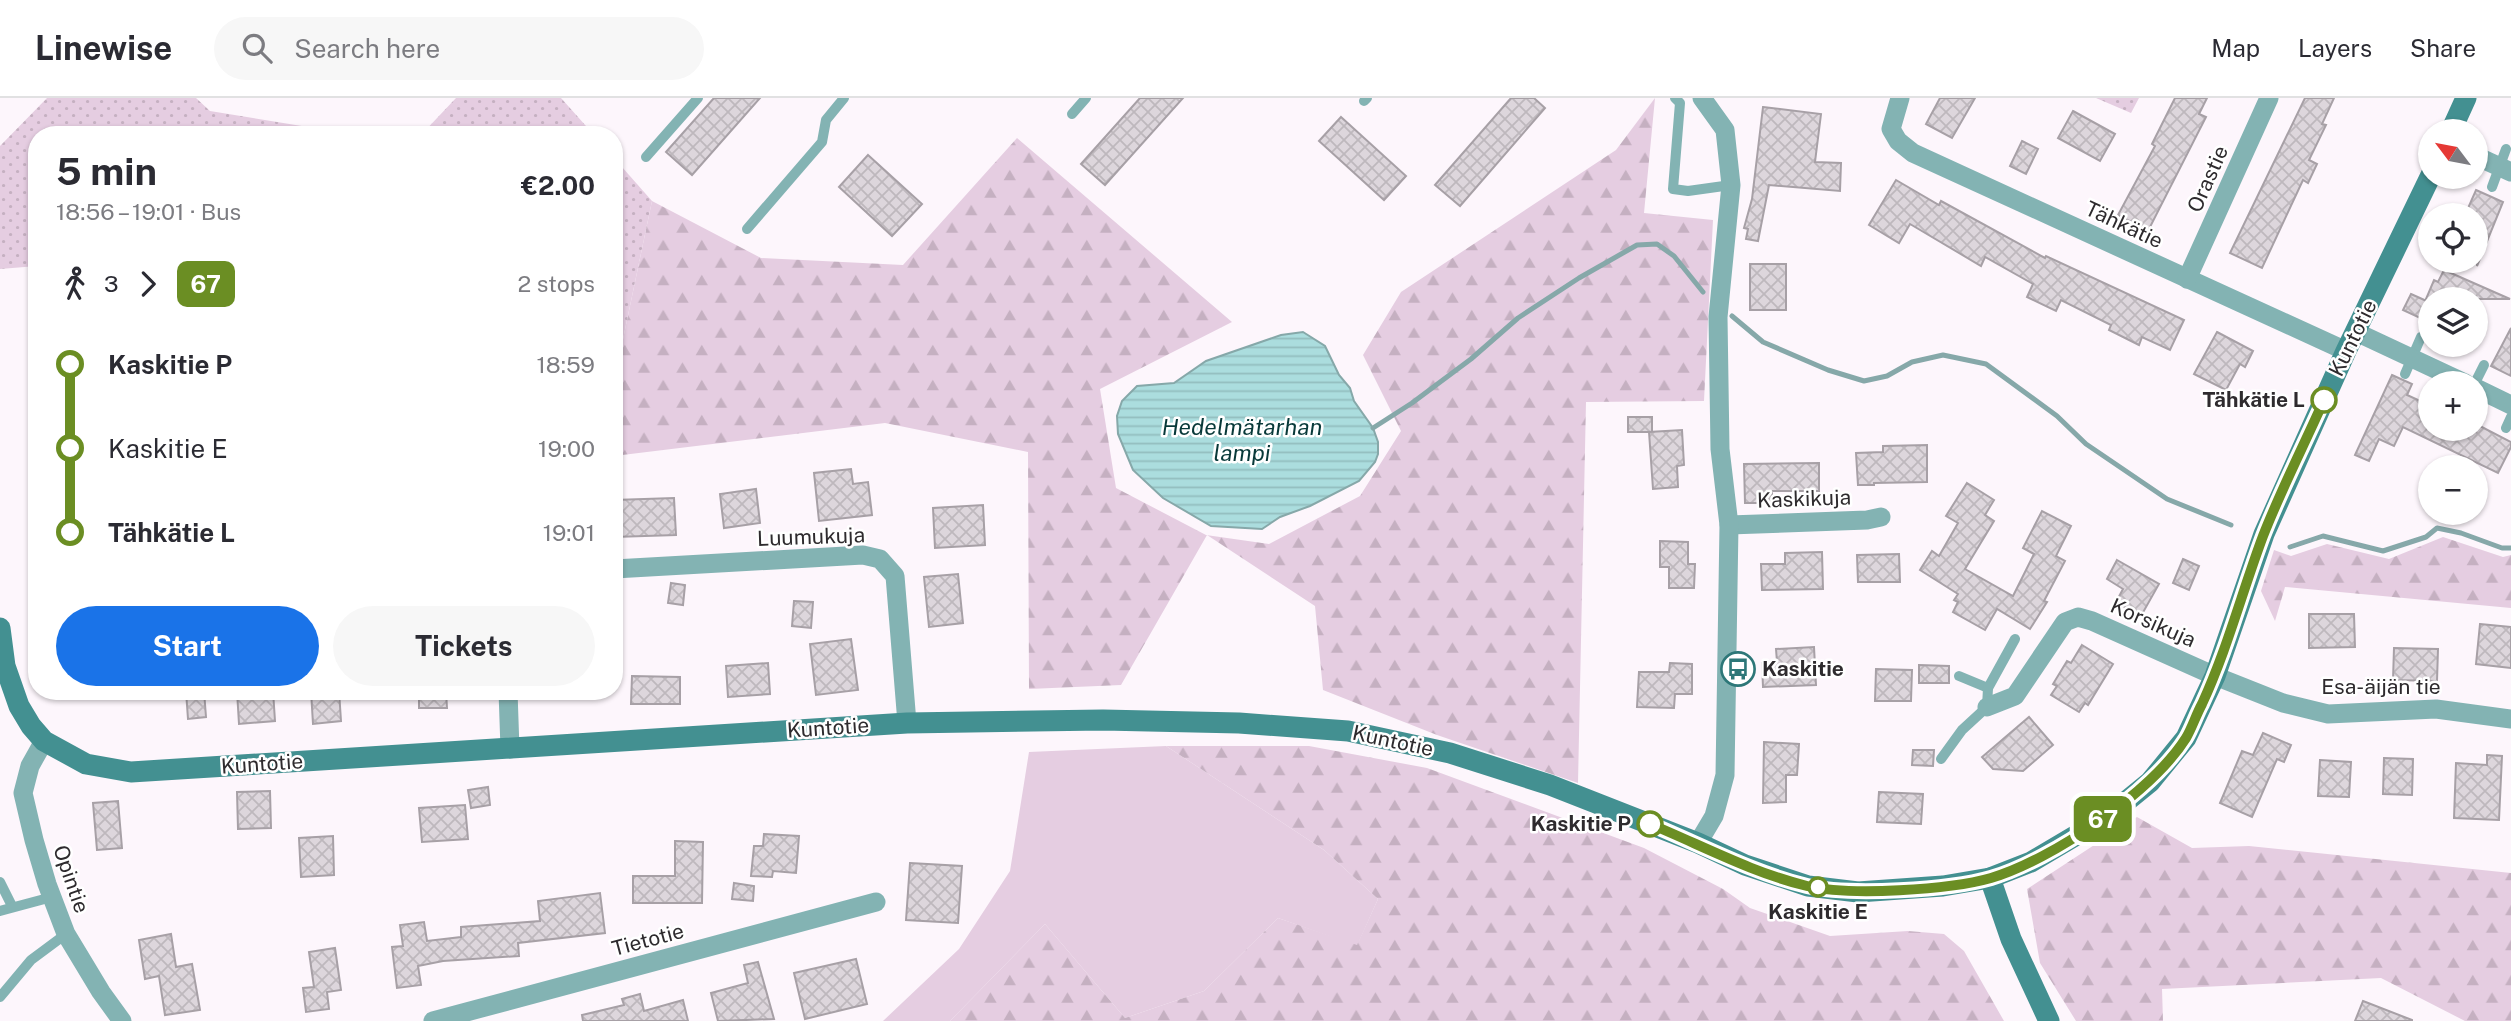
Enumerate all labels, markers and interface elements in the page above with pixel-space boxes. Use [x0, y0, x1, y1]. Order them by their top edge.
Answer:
search box [214, 17, 704, 80]
text: Linewise [35, 29, 172, 67]
icon: search [238, 29, 276, 67]
text: Search here [294, 33, 440, 64]
text: Map [2211, 34, 2260, 62]
text: Layers [2298, 34, 2372, 62]
text: Share [2410, 34, 2476, 62]
north arrow [2418, 119, 2488, 189]
map controls [2418, 119, 2488, 525]
street label: Orastie [2182, 142, 2233, 216]
text: 5 min [56, 149, 157, 194]
text: €2.00 [521, 170, 595, 201]
street label: Tähkätie [2081, 196, 2167, 253]
text: 18:56 – 19:01 · Bus [56, 198, 241, 225]
button: locate [2418, 203, 2488, 273]
icon: walk [56, 265, 94, 303]
icon: forward [129, 265, 167, 303]
text: 3 [104, 270, 119, 297]
text: 67 [191, 270, 221, 298]
text: 2 stops [517, 270, 595, 297]
button: layers [2418, 287, 2488, 357]
street label: Kuntotie [2323, 295, 2382, 380]
text: Kaskitie P [108, 349, 232, 380]
text: 18:59 [536, 351, 595, 378]
button: + [2418, 371, 2488, 441]
place label: Tähkätie L [2202, 387, 2305, 412]
marker: Tähkätie L [2311, 387, 2337, 413]
water label: Hedelmätarhan lampi [1162, 413, 1322, 466]
text: Kaskitie E [108, 433, 228, 464]
text: 19:00 [538, 435, 595, 462]
button: − [2418, 455, 2488, 525]
street label: Kaskikuja [1756, 484, 1852, 513]
text: Tähkätie L [108, 517, 235, 548]
text: 19:01 [543, 519, 595, 546]
street label: Luumukuja [757, 522, 865, 551]
street label: Korsikuja [2107, 593, 2200, 652]
button: Start [56, 606, 319, 686]
button: Tickets [333, 606, 595, 686]
bus stop icon: Kaskitie [1719, 650, 1757, 688]
place label: Kaskitie [1762, 656, 1844, 681]
street label: Esa-äijän tie [2321, 674, 2441, 699]
street label: Kuntotie [786, 712, 870, 743]
street label: Kuntotie [1350, 720, 1436, 761]
street label: Kuntotie [220, 748, 304, 779]
line badge: 67 [2072, 796, 2134, 842]
text: 67 [2088, 805, 2118, 833]
place label: Kaskitie P [1531, 811, 1631, 836]
marker: Kaskitie P [1637, 811, 1663, 837]
street label: Opintie [48, 842, 95, 916]
marker: Kaskitie E [1808, 877, 1828, 897]
place label: Kaskitie E [1768, 899, 1868, 924]
street label: Tietotie [609, 918, 687, 961]

